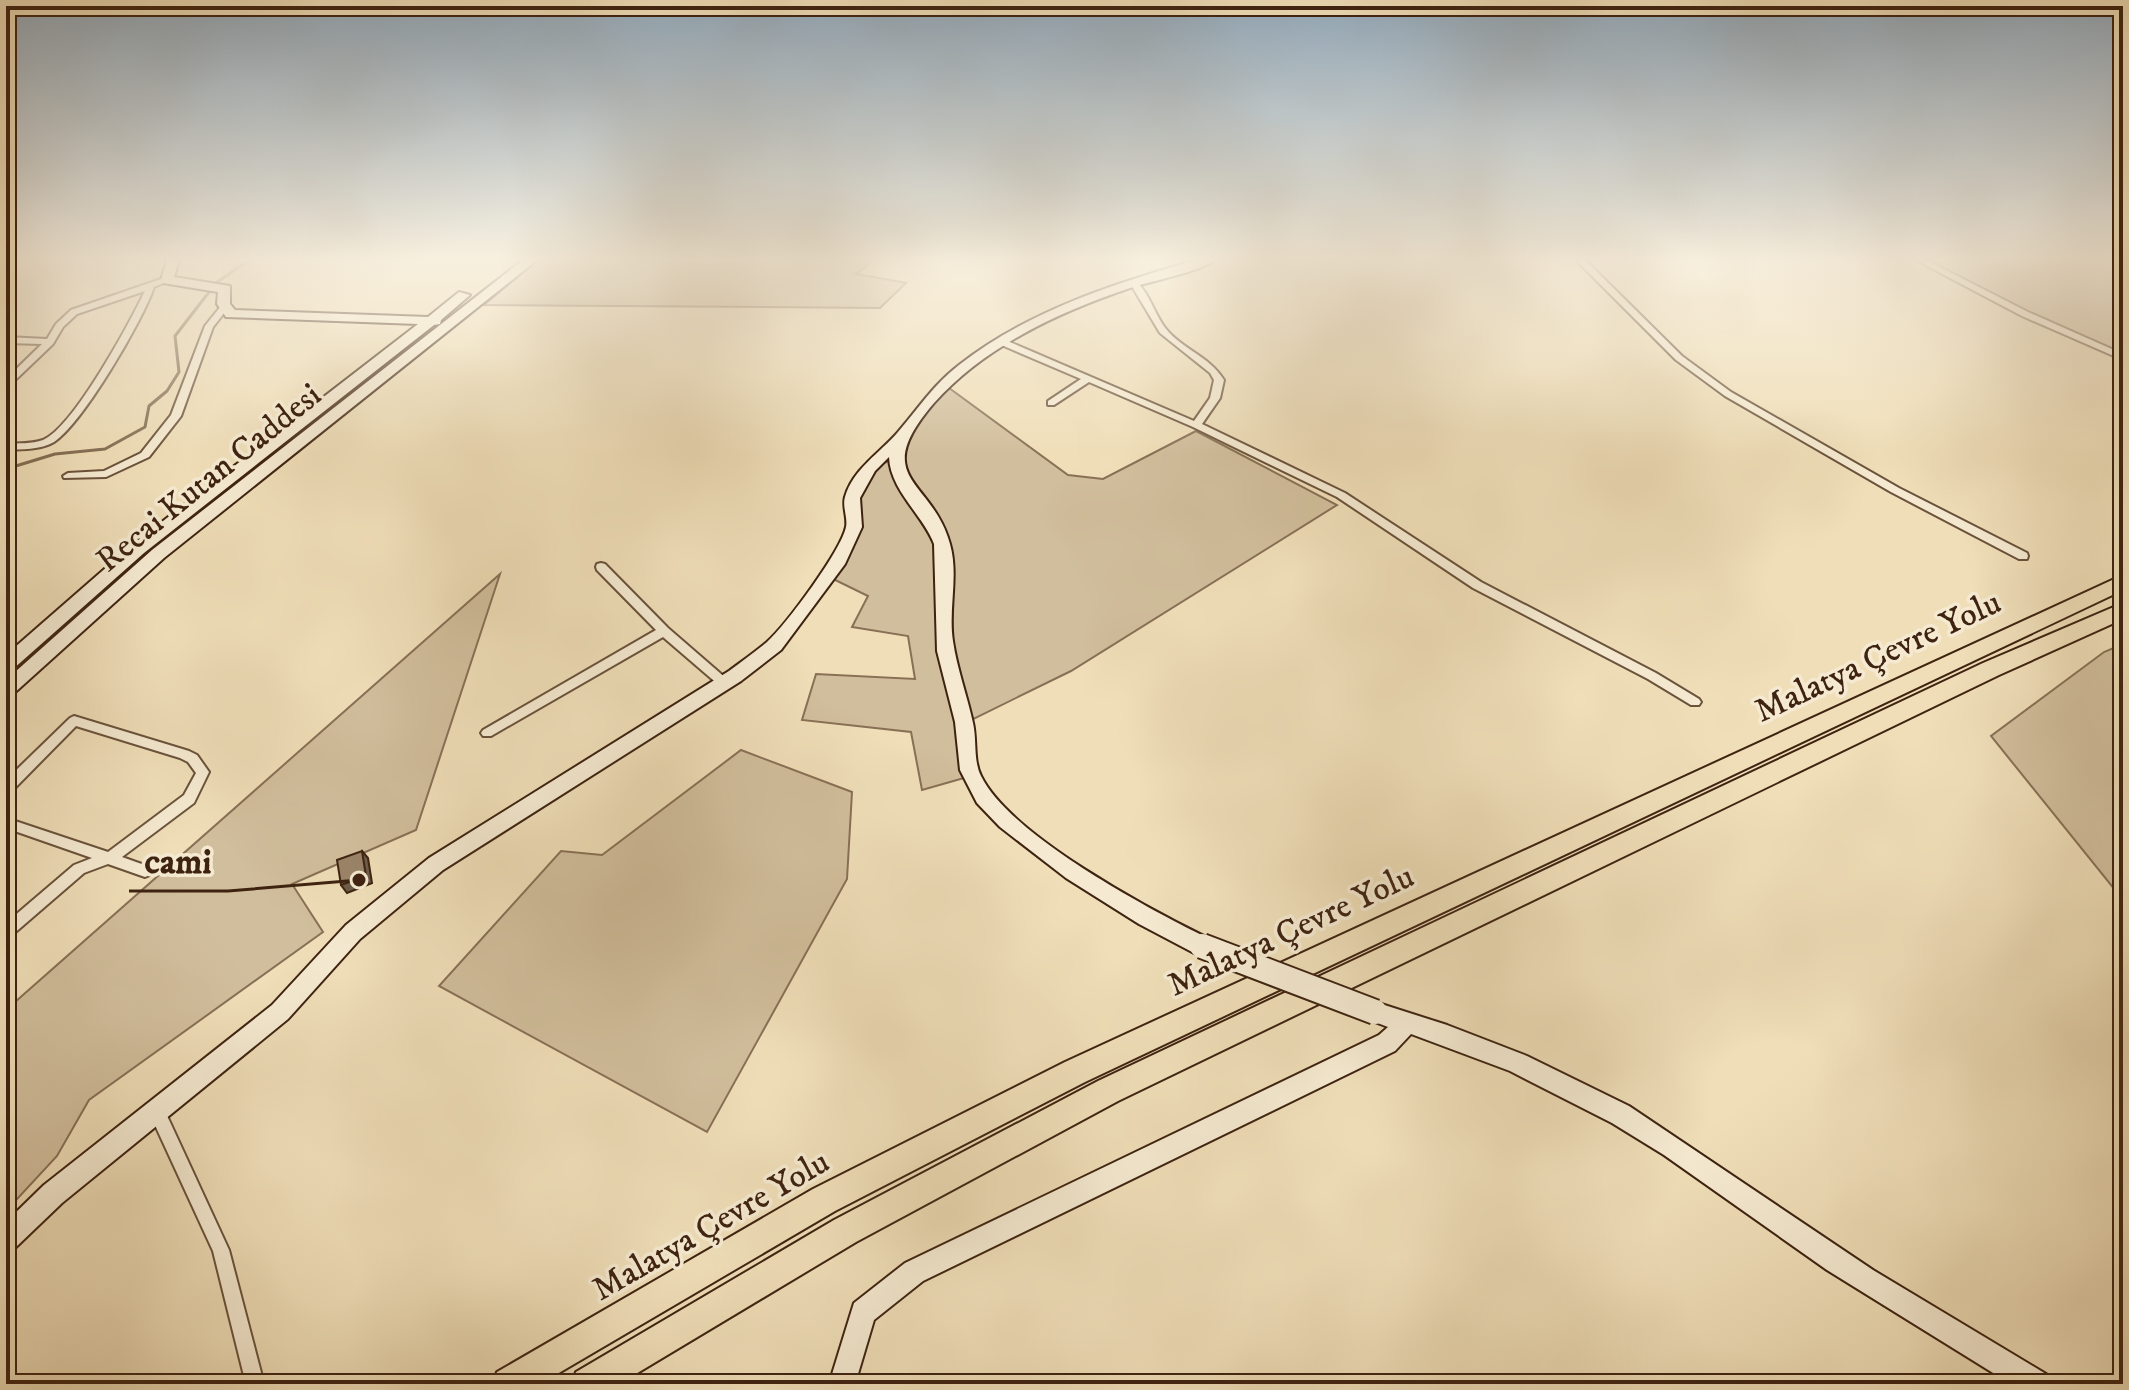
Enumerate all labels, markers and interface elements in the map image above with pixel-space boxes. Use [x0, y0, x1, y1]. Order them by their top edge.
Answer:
street label: Recai Kutan Caddesi [88, 374, 330, 582]
street label: Malatya Çevre Yolu [1748, 582, 2008, 732]
callout: cami [129, 831, 228, 891]
text: cami [144, 840, 212, 885]
street label: Malatya Çevre Yolu [1161, 856, 1421, 1006]
street label: Malatya Çevre Yolu [585, 1141, 837, 1311]

